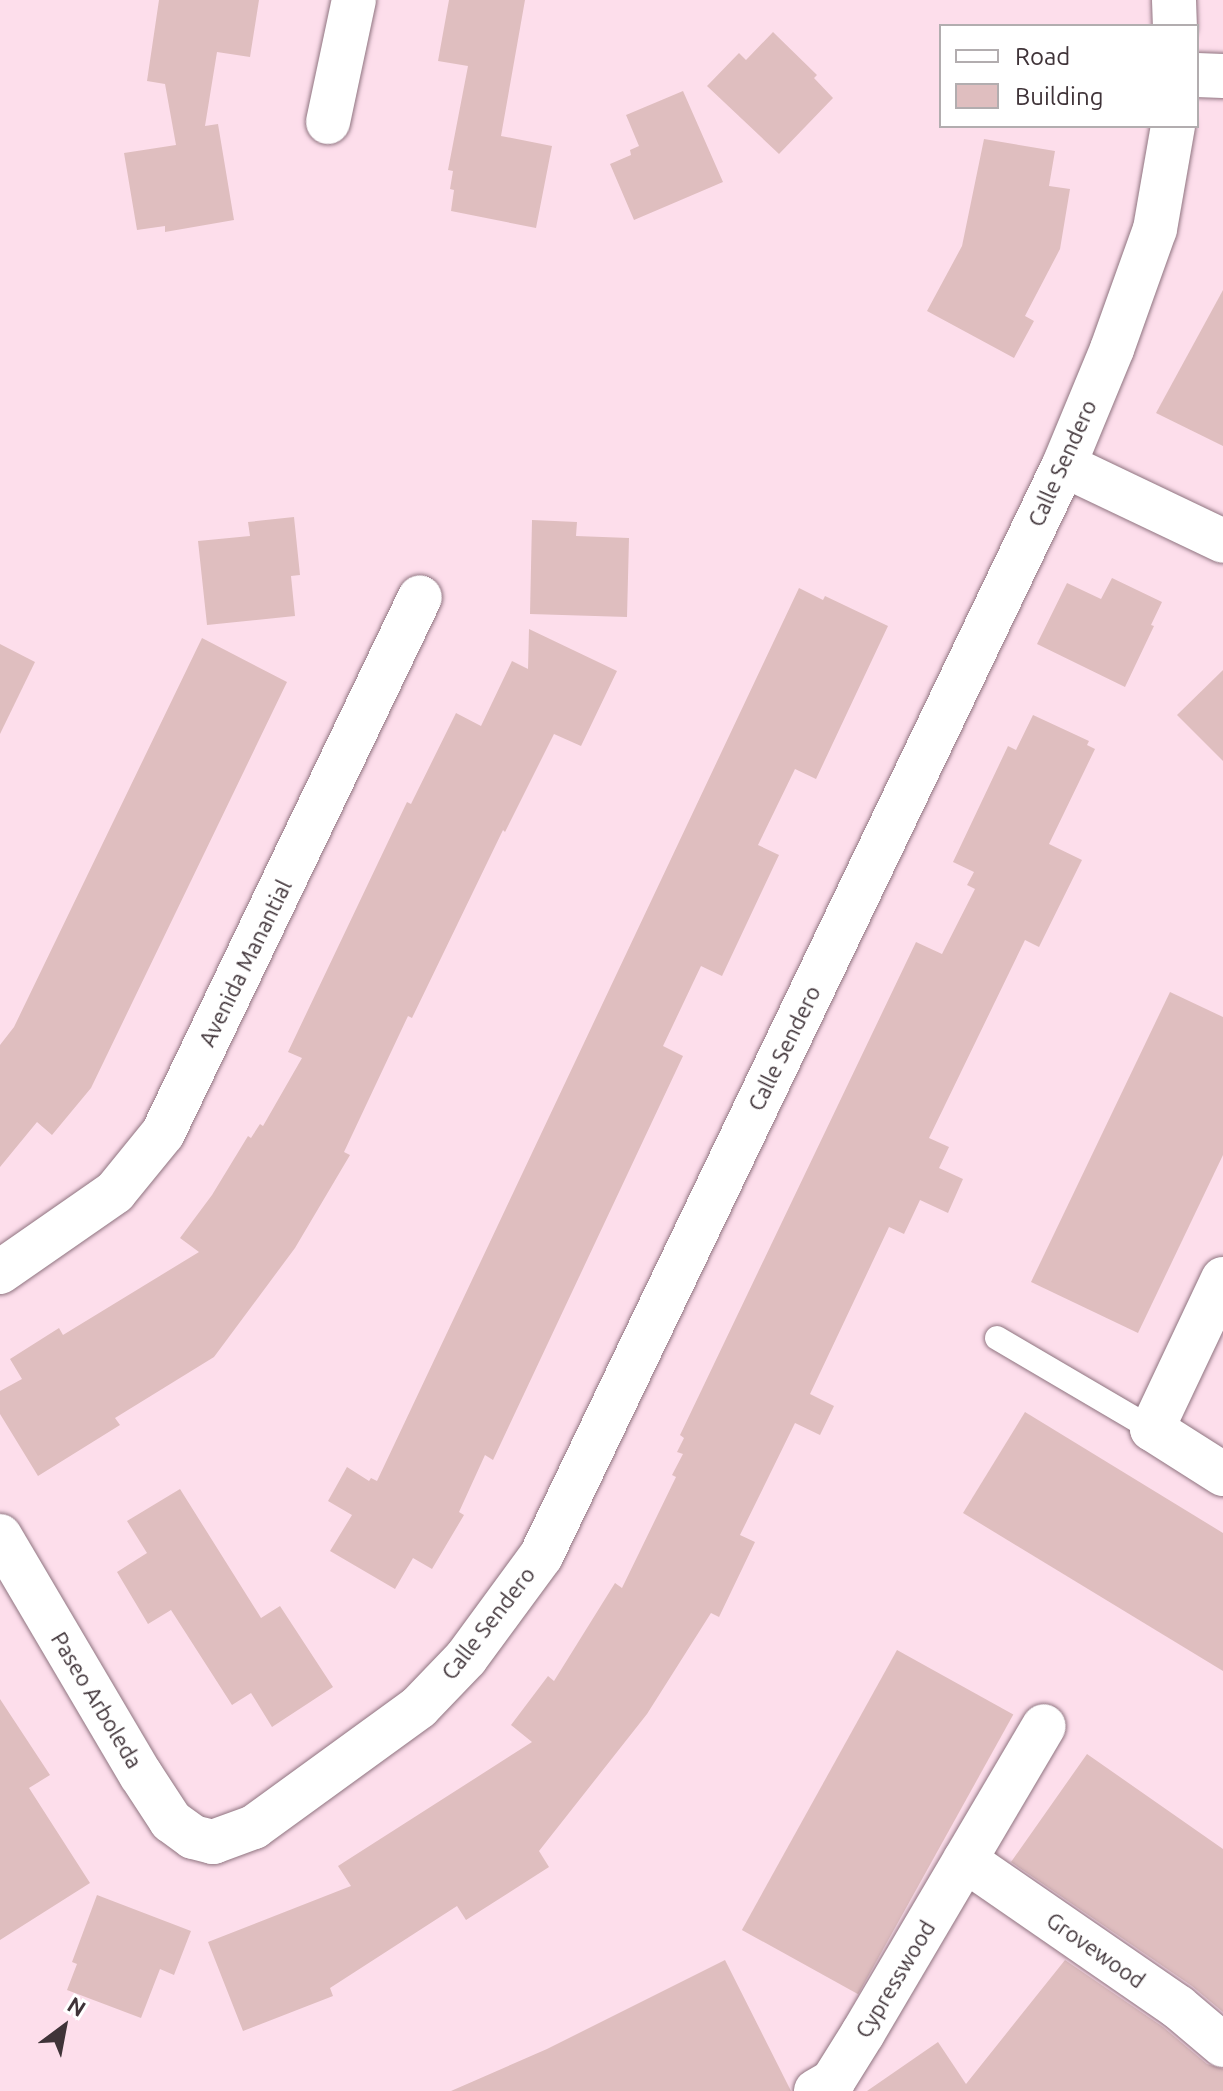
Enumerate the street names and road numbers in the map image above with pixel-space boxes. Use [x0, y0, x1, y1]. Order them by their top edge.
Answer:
street label: Calle Sendero [1022, 396, 1102, 530]
street label: Avenida Manantial [193, 875, 297, 1051]
street label: Calle Sendero [742, 981, 826, 1115]
street label: Calle Sendero [436, 1561, 540, 1685]
street label: Paseo Arboleda [46, 1627, 148, 1773]
street label: Grovewood [1042, 1906, 1150, 1994]
street label: Cypresswood [850, 1916, 940, 2042]

